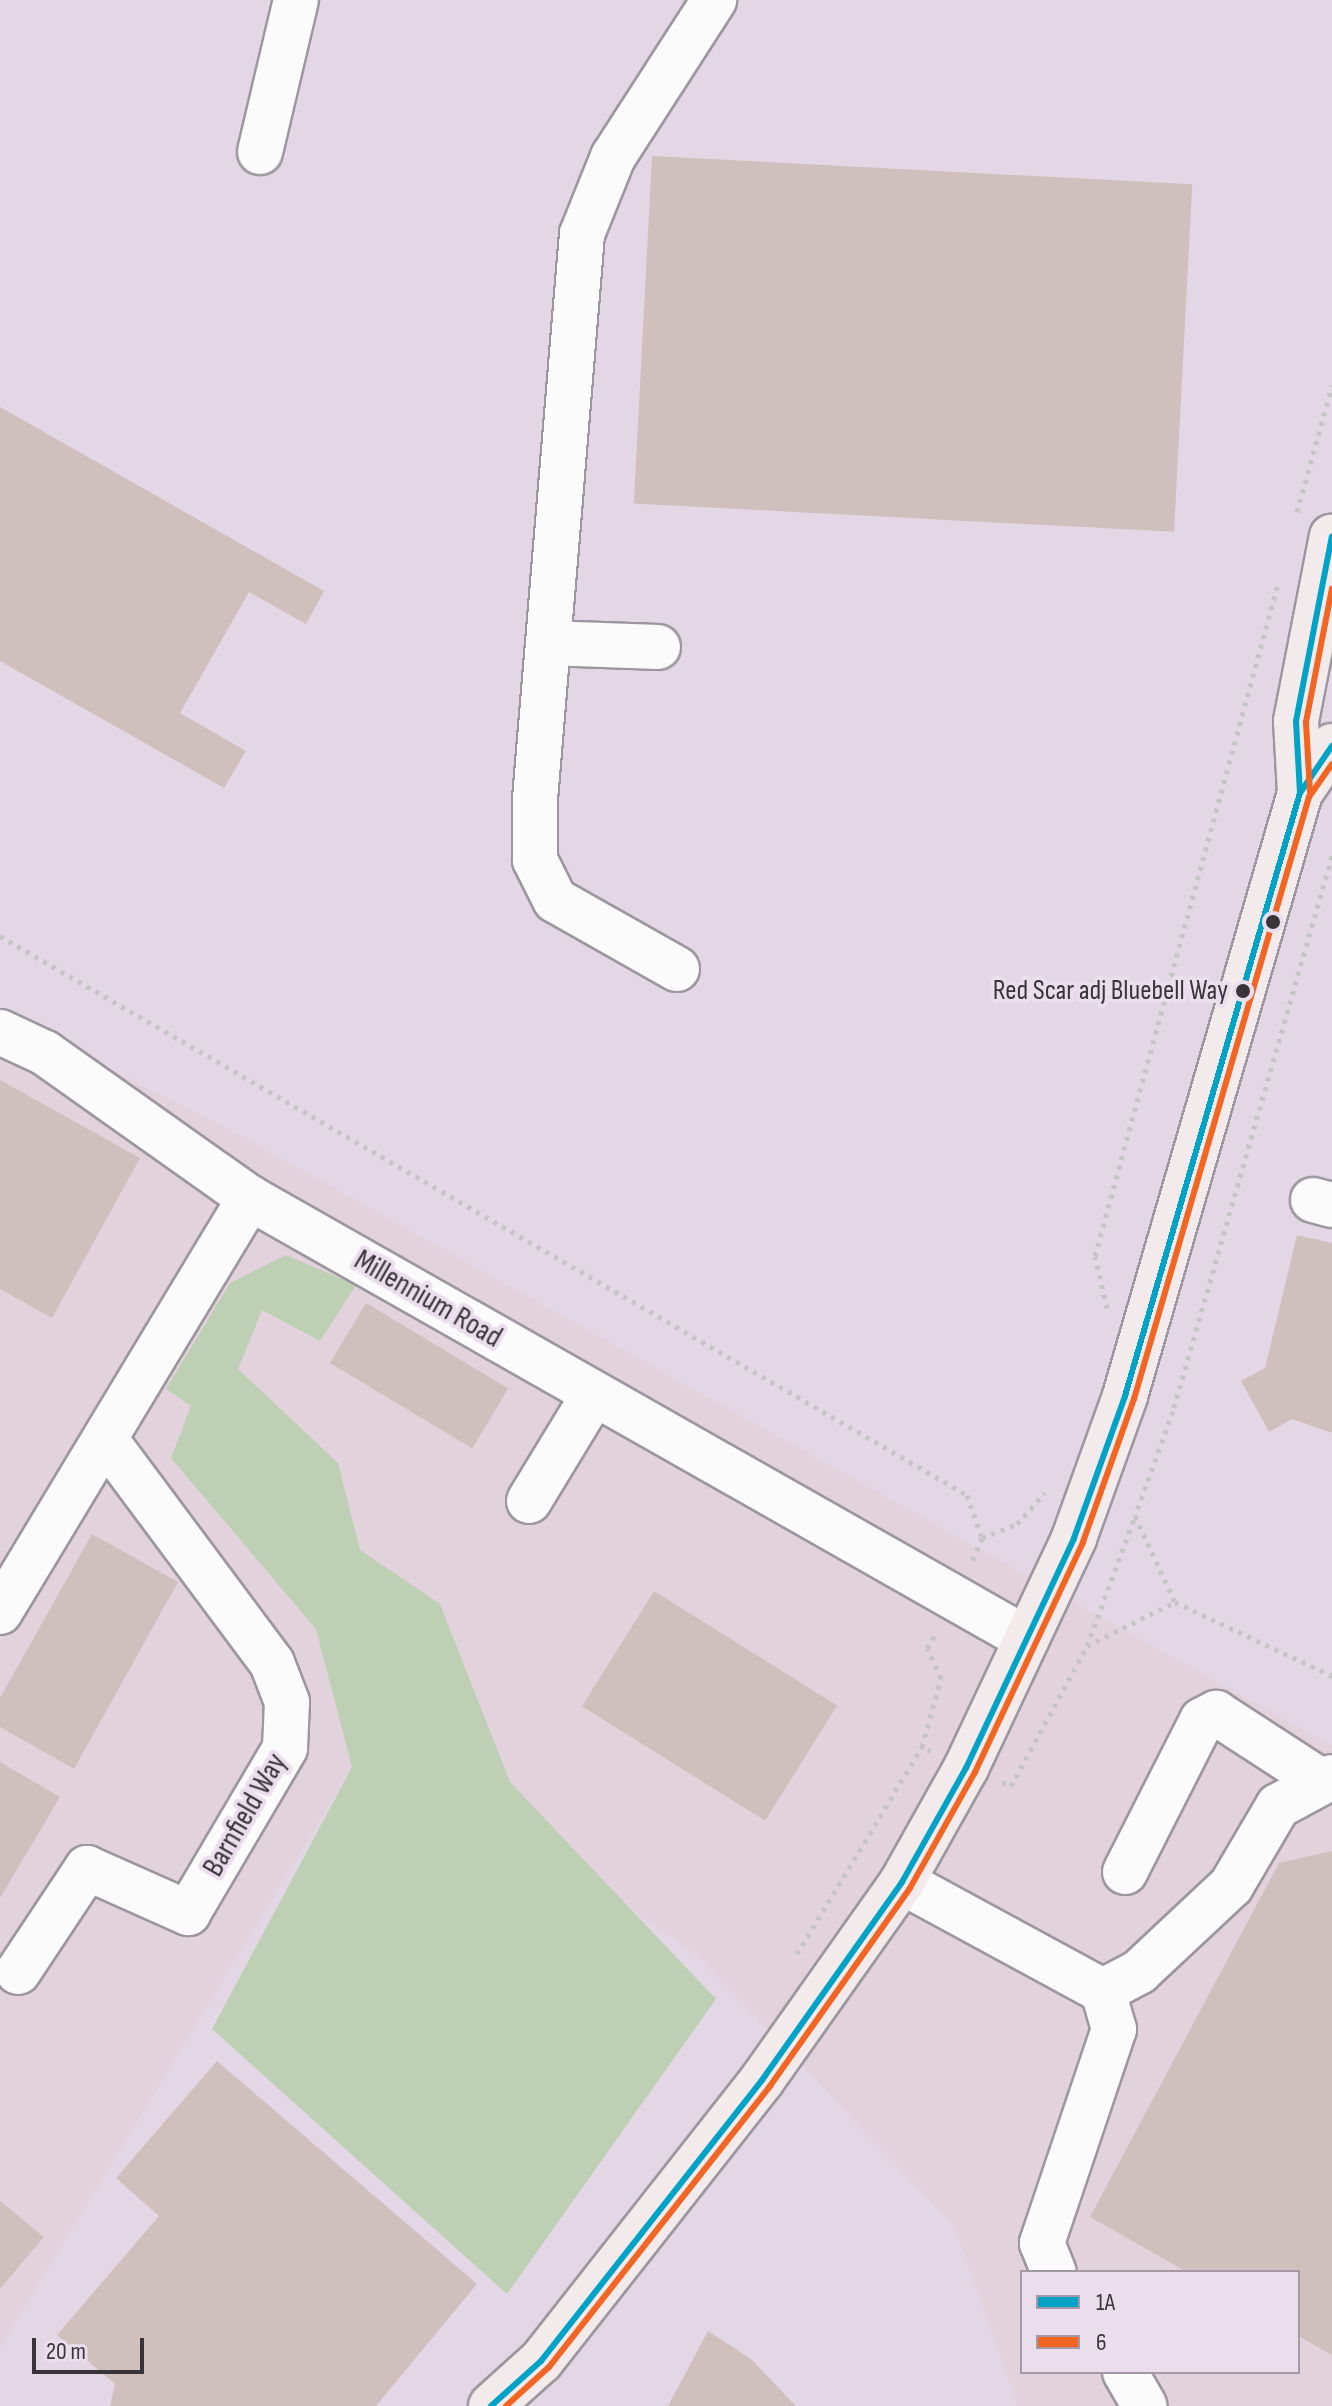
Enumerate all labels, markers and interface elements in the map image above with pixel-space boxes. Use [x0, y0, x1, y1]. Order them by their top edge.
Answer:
unlabelled marker [1265, 914, 1281, 930]
place label: Red Scar adj Bluebell Way [993, 974, 1228, 1008]
marker: Red Scar adj Bluebell Way [1235, 983, 1251, 999]
street label: Millennium Road [348, 1242, 508, 1356]
street label: Barnfield Way [195, 1747, 295, 1883]
legend [1020, 2270, 1300, 2374]
text: 1A [1096, 2288, 1115, 2317]
scale bar [36, 2322, 148, 2372]
text: 6 [1096, 2328, 1107, 2357]
text: 20 m [46, 2337, 86, 2366]

